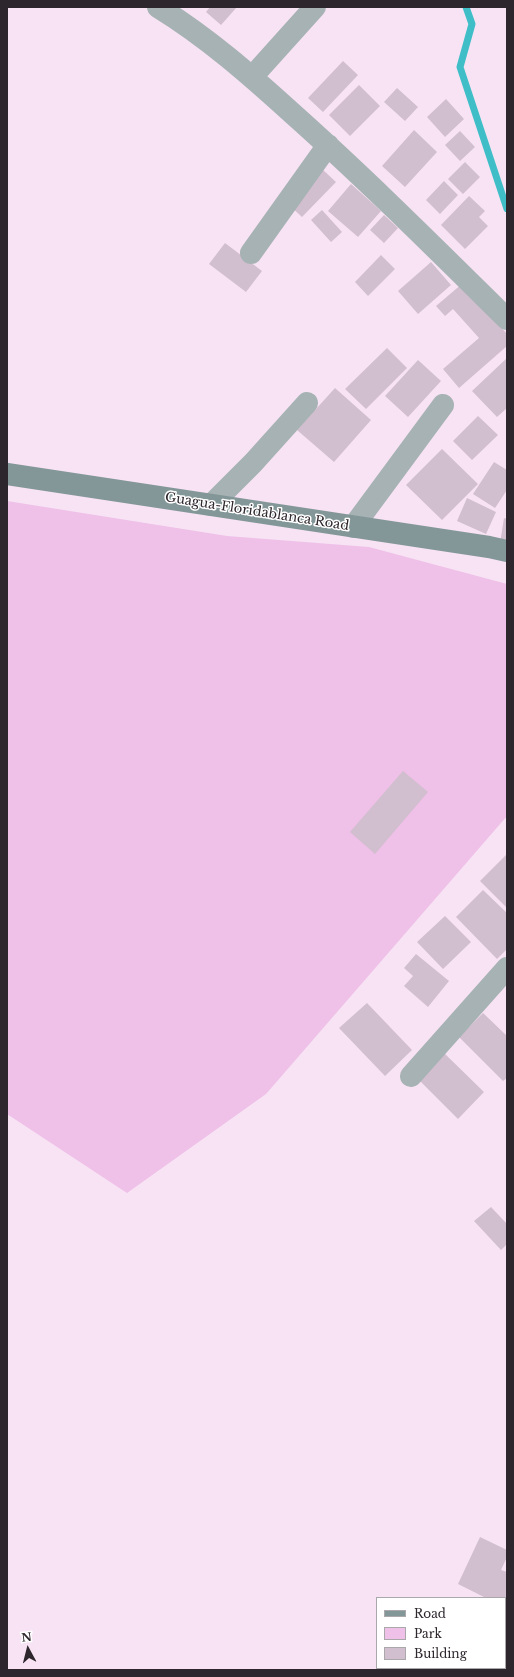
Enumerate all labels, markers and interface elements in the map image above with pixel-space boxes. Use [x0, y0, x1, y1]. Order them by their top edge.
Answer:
street label: Guagua-Floridablanca Road [164, 490, 350, 534]
legend [376, 1597, 506, 1669]
text: Road [414, 1606, 446, 1621]
text: Park [414, 1626, 442, 1641]
north arrow [8, 1629, 48, 1669]
text: N [21, 1630, 33, 1645]
text: Building [414, 1646, 467, 1661]

